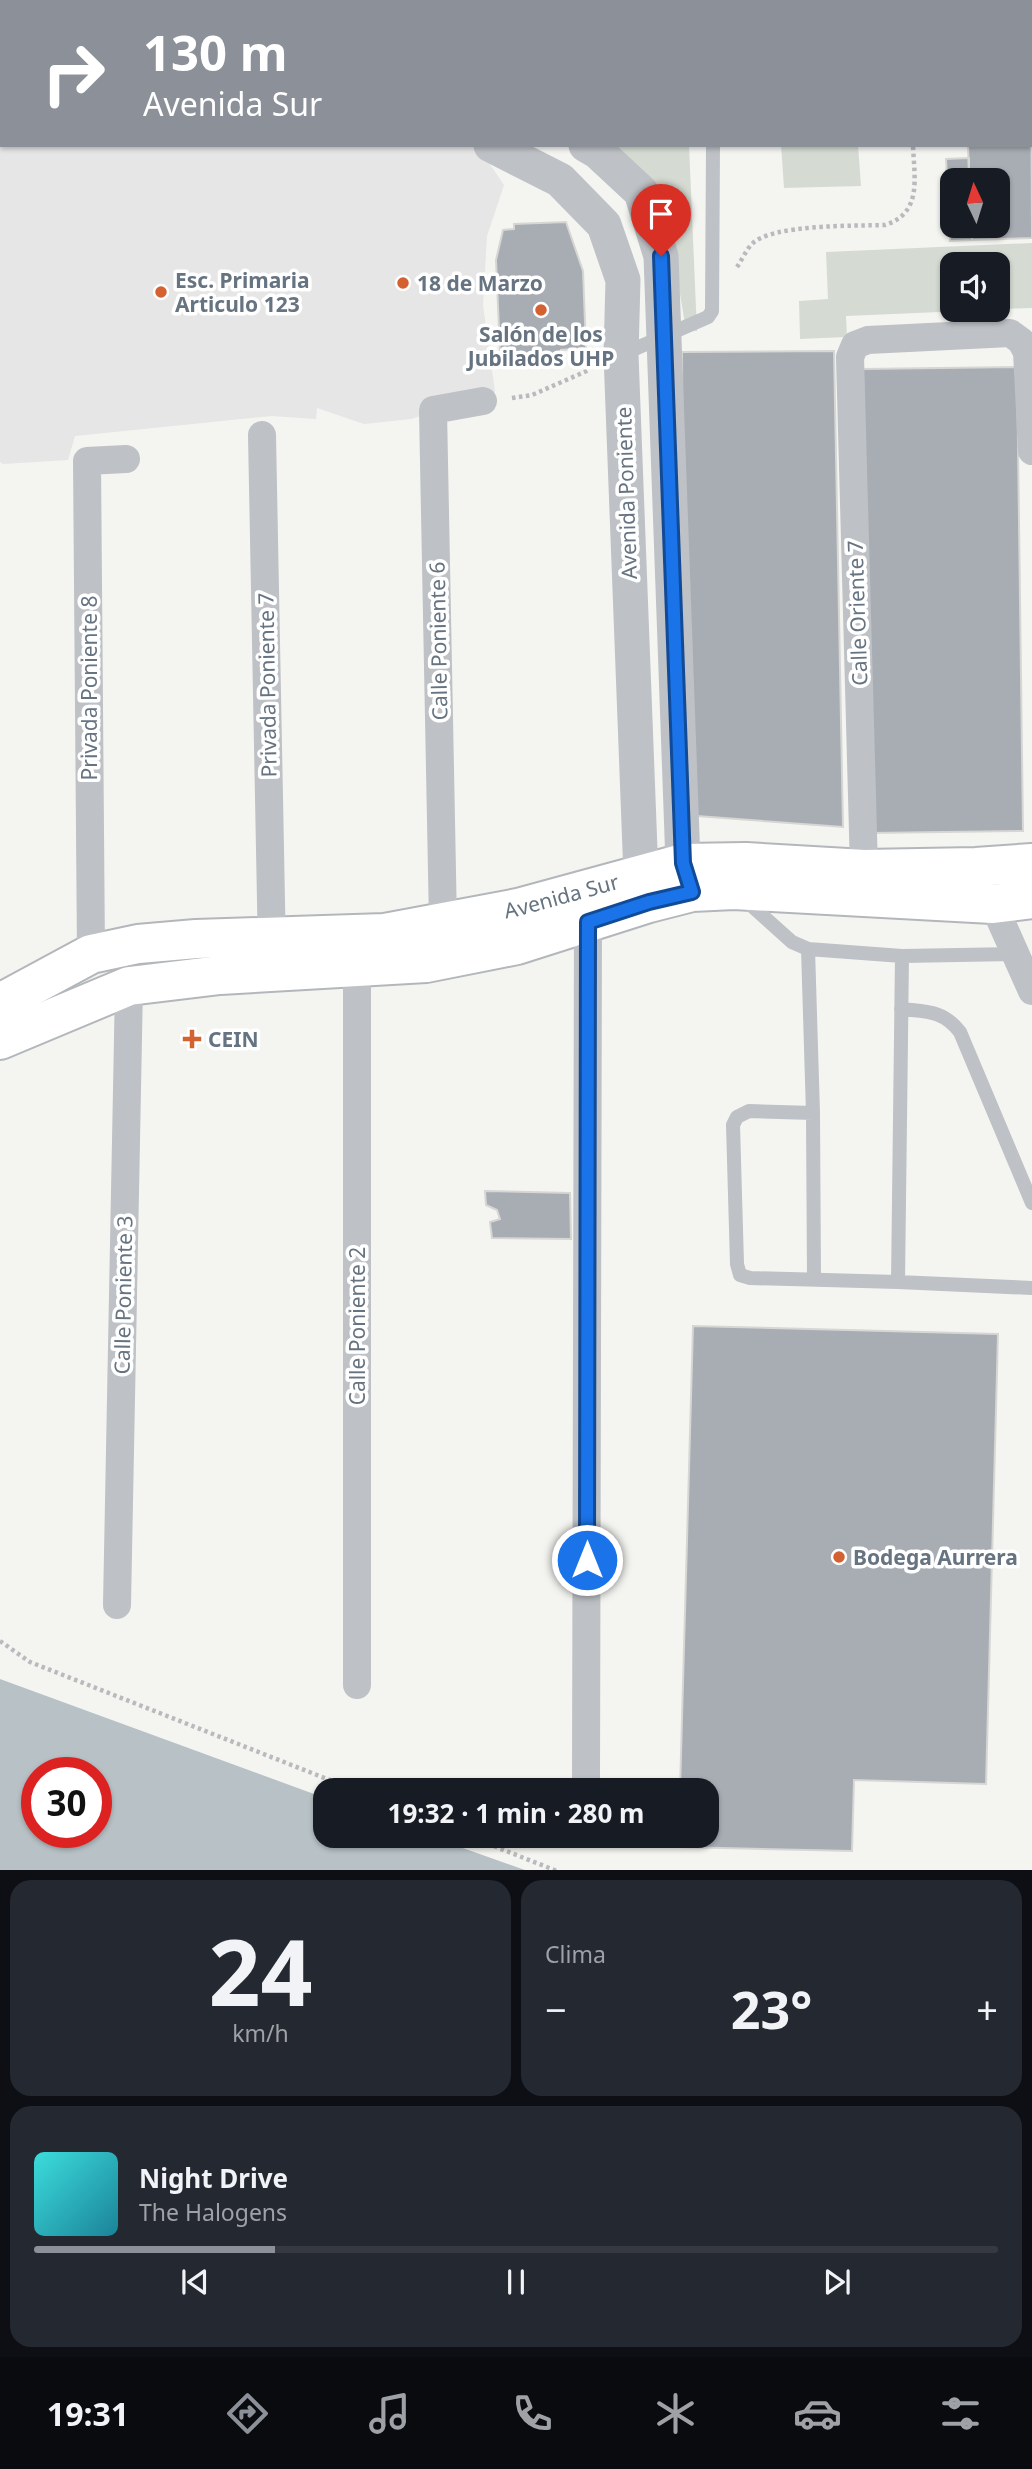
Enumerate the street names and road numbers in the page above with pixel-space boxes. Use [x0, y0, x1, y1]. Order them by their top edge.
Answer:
street label: Avenida Poniente [609, 406, 643, 580]
street label: Calle Oriente 7 [840, 540, 874, 686]
street label: Calle Poniente 6 [423, 561, 453, 721]
street label: Privada Poniente 7 [251, 592, 283, 778]
street label: Privada Poniente 8 [75, 596, 103, 780]
street label: Avenida Sur [502, 867, 622, 924]
street label: Calle Poniente 3 [108, 1215, 138, 1375]
street label: Calle Poniente 2 [343, 1247, 371, 1405]

